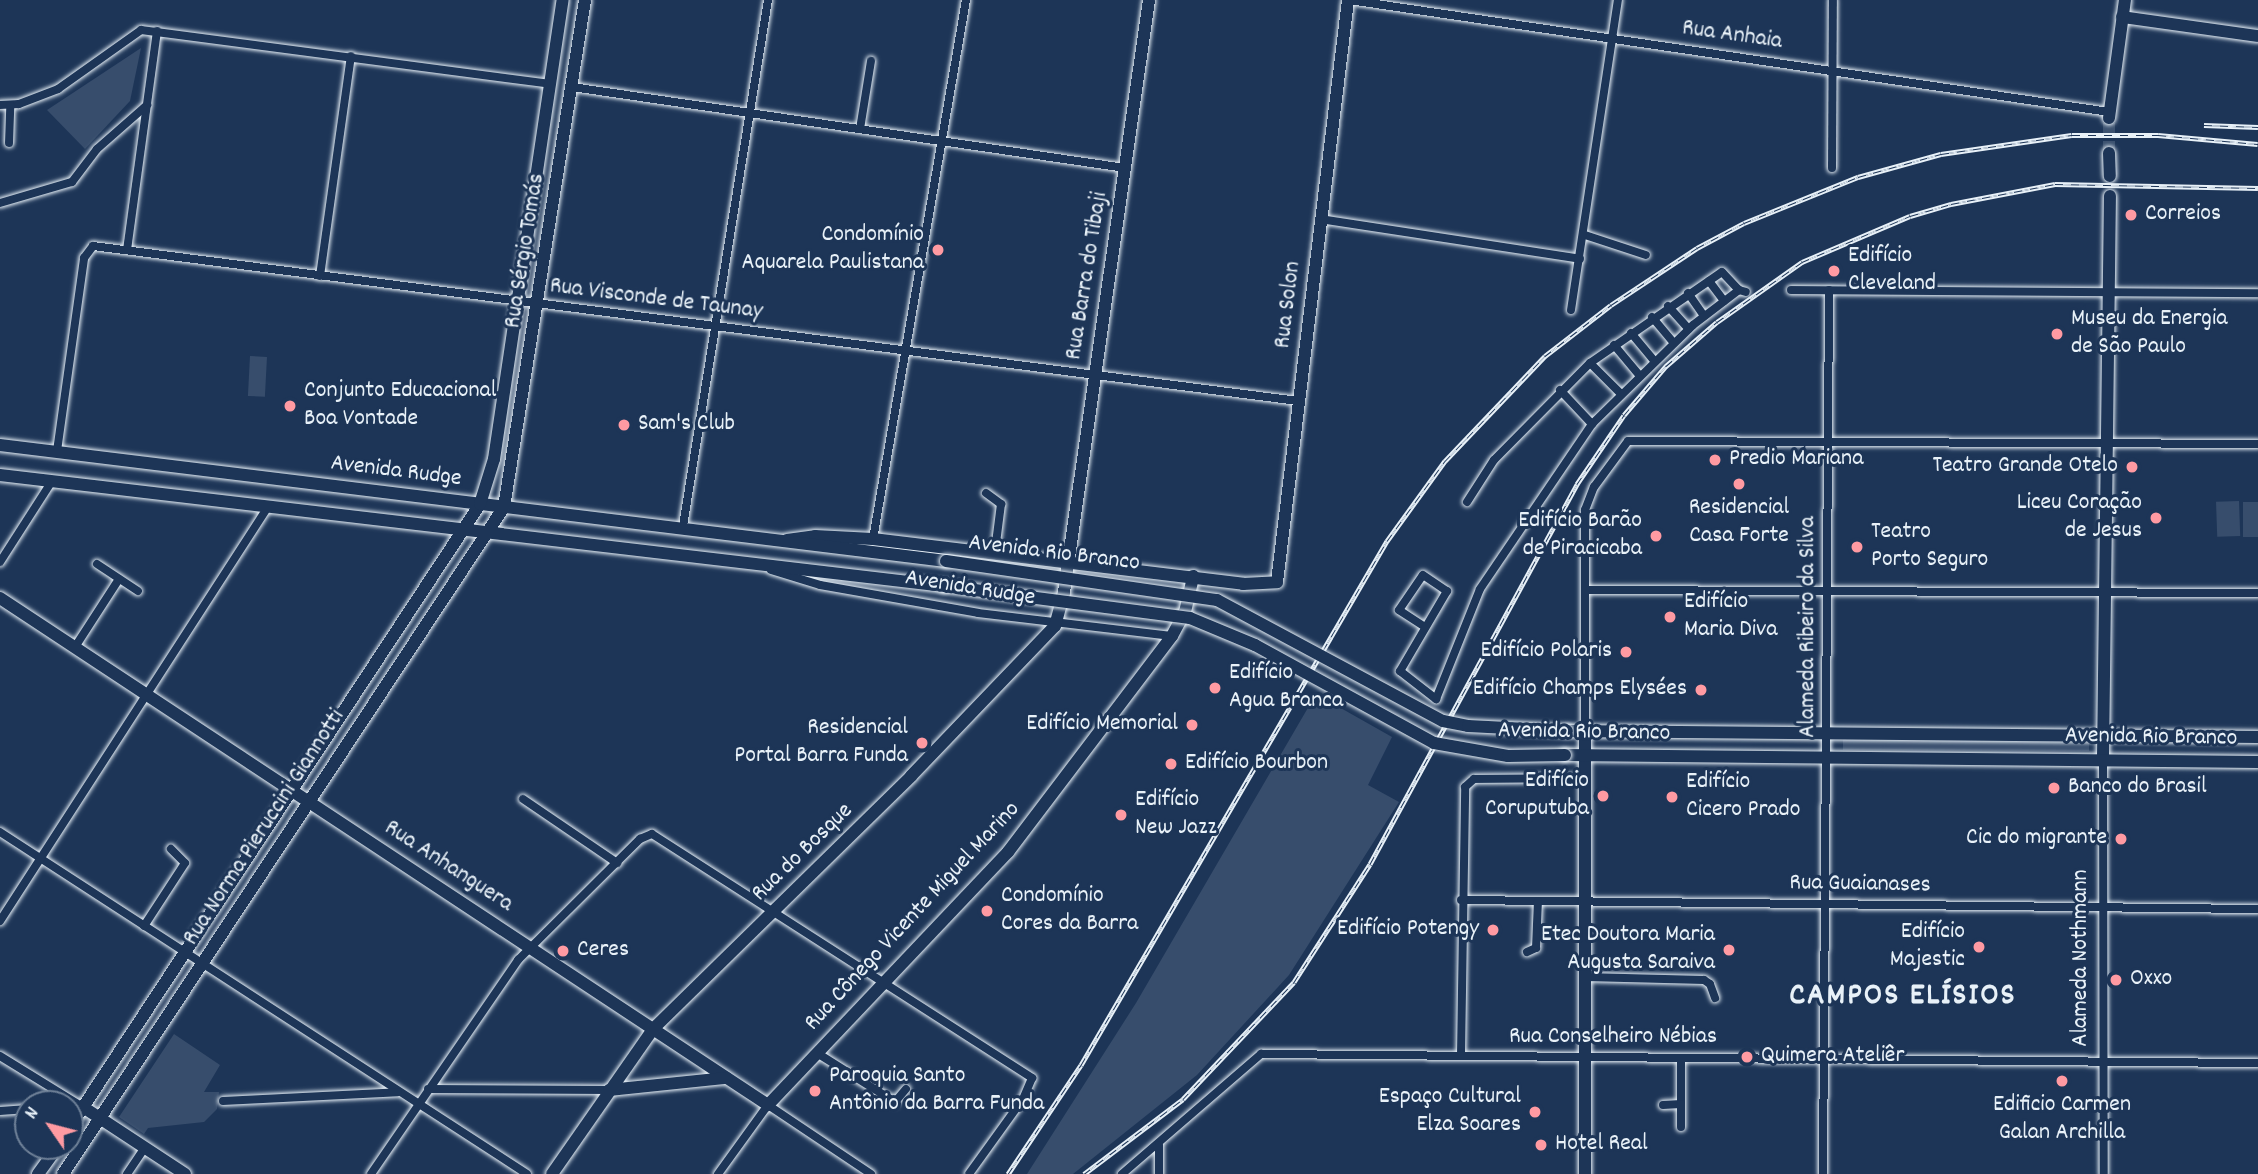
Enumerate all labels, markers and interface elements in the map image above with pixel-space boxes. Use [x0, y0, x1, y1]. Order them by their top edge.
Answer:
street label: Rua Anhaia [1680, 15, 1784, 57]
street label: Rua Sérgio Tomás [500, 172, 552, 330]
street label: Rua Barra do Tibaji [1061, 190, 1115, 362]
place label: Correios [2145, 201, 2221, 229]
marker: Correios [2123, 207, 2139, 223]
place label: Condomínio Aquarela Paulistana [742, 222, 924, 278]
marker: Condomínio Aquarela Paulistana [930, 242, 946, 258]
place label: Edifício Cleveland [1848, 243, 1936, 299]
street label: Rua Solon [1269, 260, 1309, 350]
marker: Edifício Cleveland [1826, 263, 1842, 279]
street label: Rua Visconde de Taunay [548, 273, 764, 327]
place label: Museu da Energia de São Paulo [2071, 306, 2228, 362]
marker: Museu da Energia de São Paulo [2049, 326, 2065, 342]
place label: Conjunto Educacional Boa Vontade [304, 378, 497, 434]
marker: Conjunto Educacional Boa Vontade [282, 398, 298, 414]
place label: Sam's Club [638, 411, 735, 439]
marker: Sam's Club [616, 417, 632, 433]
place label: Predio Mariana [1729, 446, 1863, 474]
street label: Avenida Rudge [329, 450, 463, 494]
marker: Predio Mariana [1707, 452, 1723, 468]
place label: Teatro Grande Otelo [1932, 453, 2118, 481]
marker: Teatro Grande Otelo [2124, 459, 2140, 475]
marker: Residencial Casa Forte [1731, 476, 1747, 492]
place label: Liceu Coração de Jesus [2017, 490, 2142, 546]
place label: Residencial Casa Forte [1689, 495, 1789, 551]
place label: Edifício Barão de Piracicaba [1518, 508, 1642, 564]
marker: Liceu Coração de Jesus [2148, 510, 2164, 526]
street label: Alameda Ribeiro da Silva [1795, 516, 1823, 738]
place label: Teatro Porto Seguro [1871, 519, 1988, 575]
marker: Edifício Barão de Piracicaba [1648, 528, 1664, 544]
street label: Avenida Rio Branco [967, 529, 1141, 579]
marker: Teatro Porto Seguro [1849, 539, 1865, 555]
street label: Avenida Rudge [903, 564, 1037, 614]
place label: Edifício Maria Diva [1684, 589, 1777, 645]
marker: Edifício Maria Diva [1662, 609, 1678, 625]
place label: Edifício Polaris [1480, 638, 1612, 666]
marker: Edifício Polaris [1618, 644, 1634, 660]
place label: Edifício Agua Branca [1229, 660, 1343, 716]
place label: Edifício Champs Elysées [1473, 676, 1687, 704]
marker: Edifício Agua Branca [1207, 680, 1223, 696]
marker: Edifício Champs Elysées [1693, 682, 1709, 698]
street label: Rua Norma Pieruccini Giannotti [178, 704, 352, 952]
place label: Edifício Memorial [1026, 711, 1178, 739]
place label: Residencial Portal Barra Funda [734, 715, 908, 771]
marker: Edifício Memorial [1184, 717, 1200, 733]
street label: Avenida Rio Branco [1498, 717, 1670, 749]
street label: Avenida Rio Branco [2065, 722, 2237, 754]
marker: Residencial Portal Barra Funda [914, 735, 930, 751]
place label: Edifício Bourbon [1185, 750, 1328, 778]
marker: Edifício Bourbon [1163, 756, 1179, 772]
place label: Edifício Coruputuba [1485, 768, 1589, 824]
place label: Edifício Cicero Prado [1686, 769, 1801, 825]
place label: Banco do Brasil [2068, 774, 2207, 802]
marker: Banco do Brasil [2046, 780, 2062, 796]
place label: Edifício New Jazz [1135, 787, 1217, 843]
marker: Edifício Coruputuba [1595, 788, 1611, 804]
marker: Edifício Cicero Prado [1664, 789, 1680, 805]
street label: Rua Cônego Vicente Miguel Marino [799, 796, 1027, 1038]
street label: Rua do Bosque [746, 798, 860, 908]
marker: Edifício New Jazz [1113, 807, 1129, 823]
street label: Rua Anhanguera [378, 815, 518, 919]
place label: Cic do migrante [1966, 825, 2107, 853]
marker: Cic do migrante [2113, 831, 2129, 847]
street label: Rua Guaianases [1789, 869, 1931, 901]
street label: Alameda Nothmann [2068, 869, 2096, 1047]
place label: Condomínio Cores da Barra [1001, 883, 1138, 939]
marker: Condomínio Cores da Barra [979, 903, 995, 919]
place label: Edifício Potengy [1337, 916, 1479, 944]
place label: Edifício Majestic [1890, 919, 1965, 975]
marker: Edifício Potengy [1485, 922, 1501, 938]
place label: Etec Doutora Maria Augusta Saraiva [1541, 922, 1715, 978]
place label: Ceres [577, 937, 629, 965]
marker: Edifício Majestic [1971, 939, 1987, 955]
marker: Etec Doutora Maria Augusta Saraiva [1721, 942, 1737, 958]
marker: Ceres [555, 943, 571, 959]
place label: Oxxo [2130, 966, 2172, 994]
marker: Oxxo [2108, 972, 2124, 988]
district label: CAMPOS ELÍSIOS [1791, 978, 2015, 1016]
street label: Rua Conselheiro Nébias [1509, 1024, 1717, 1052]
place label: Quimera Ateliêr [1761, 1043, 1904, 1071]
marker: Quimera Ateliêr [1739, 1049, 1755, 1065]
place label: Paroquia Santo Antônio da Barra Funda [829, 1063, 1044, 1119]
marker: Edificio Carmen Galan Archilla [2054, 1073, 2070, 1089]
marker: Paroquia Santo Antônio da Barra Funda [807, 1083, 823, 1099]
place label: Espaço Cultural Elza Soares [1379, 1084, 1521, 1140]
north arrow [14, 1090, 84, 1160]
place label: Edificio Carmen Galan Archilla [1993, 1092, 2131, 1148]
text: N [19, 1102, 47, 1125]
marker: Espaço Cultural Elza Soares [1527, 1104, 1543, 1120]
place label: Hotel Real [1555, 1131, 1648, 1159]
marker: Hotel Real [1533, 1137, 1549, 1153]

